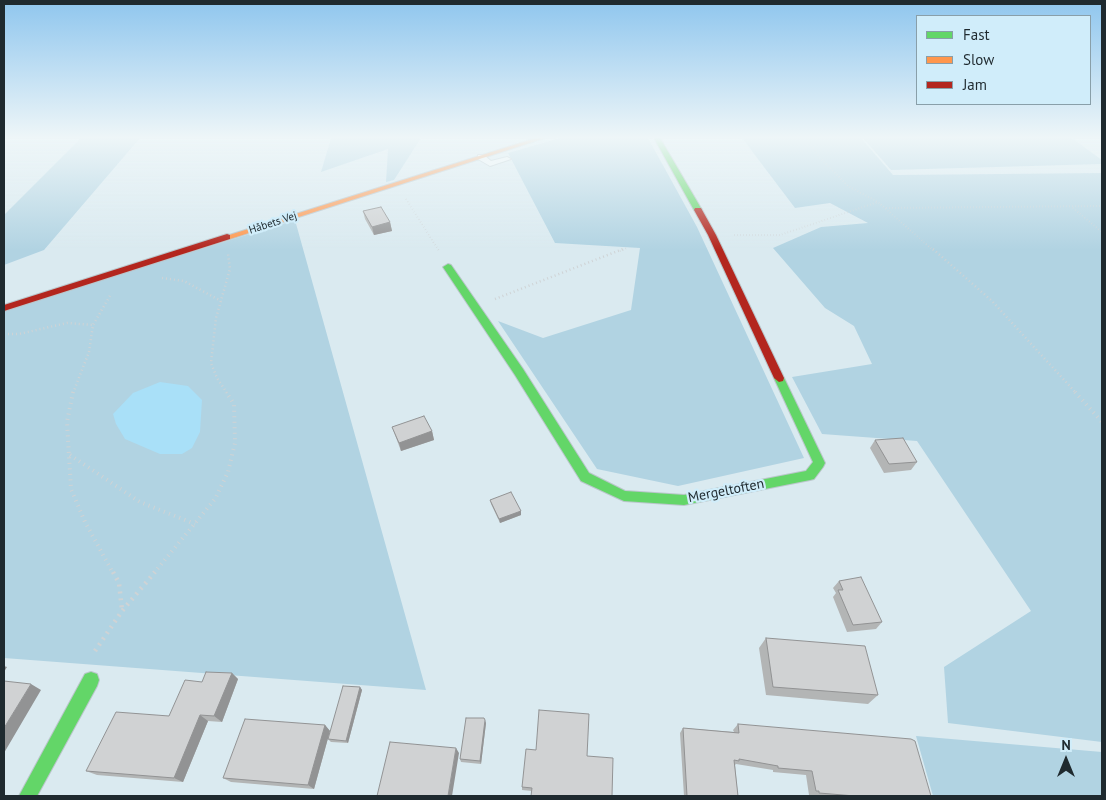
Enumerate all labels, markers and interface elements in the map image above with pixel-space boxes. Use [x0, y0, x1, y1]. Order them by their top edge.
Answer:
legend [916, 15, 1091, 105]
text: Fast [963, 25, 990, 44]
text: Slow [963, 50, 994, 69]
text: Jam [963, 75, 987, 94]
street label: Håbets Vej [247, 209, 299, 237]
street label: Mergeltoften [687, 475, 765, 507]
north arrow [1041, 735, 1091, 785]
text: N [1061, 736, 1071, 754]

